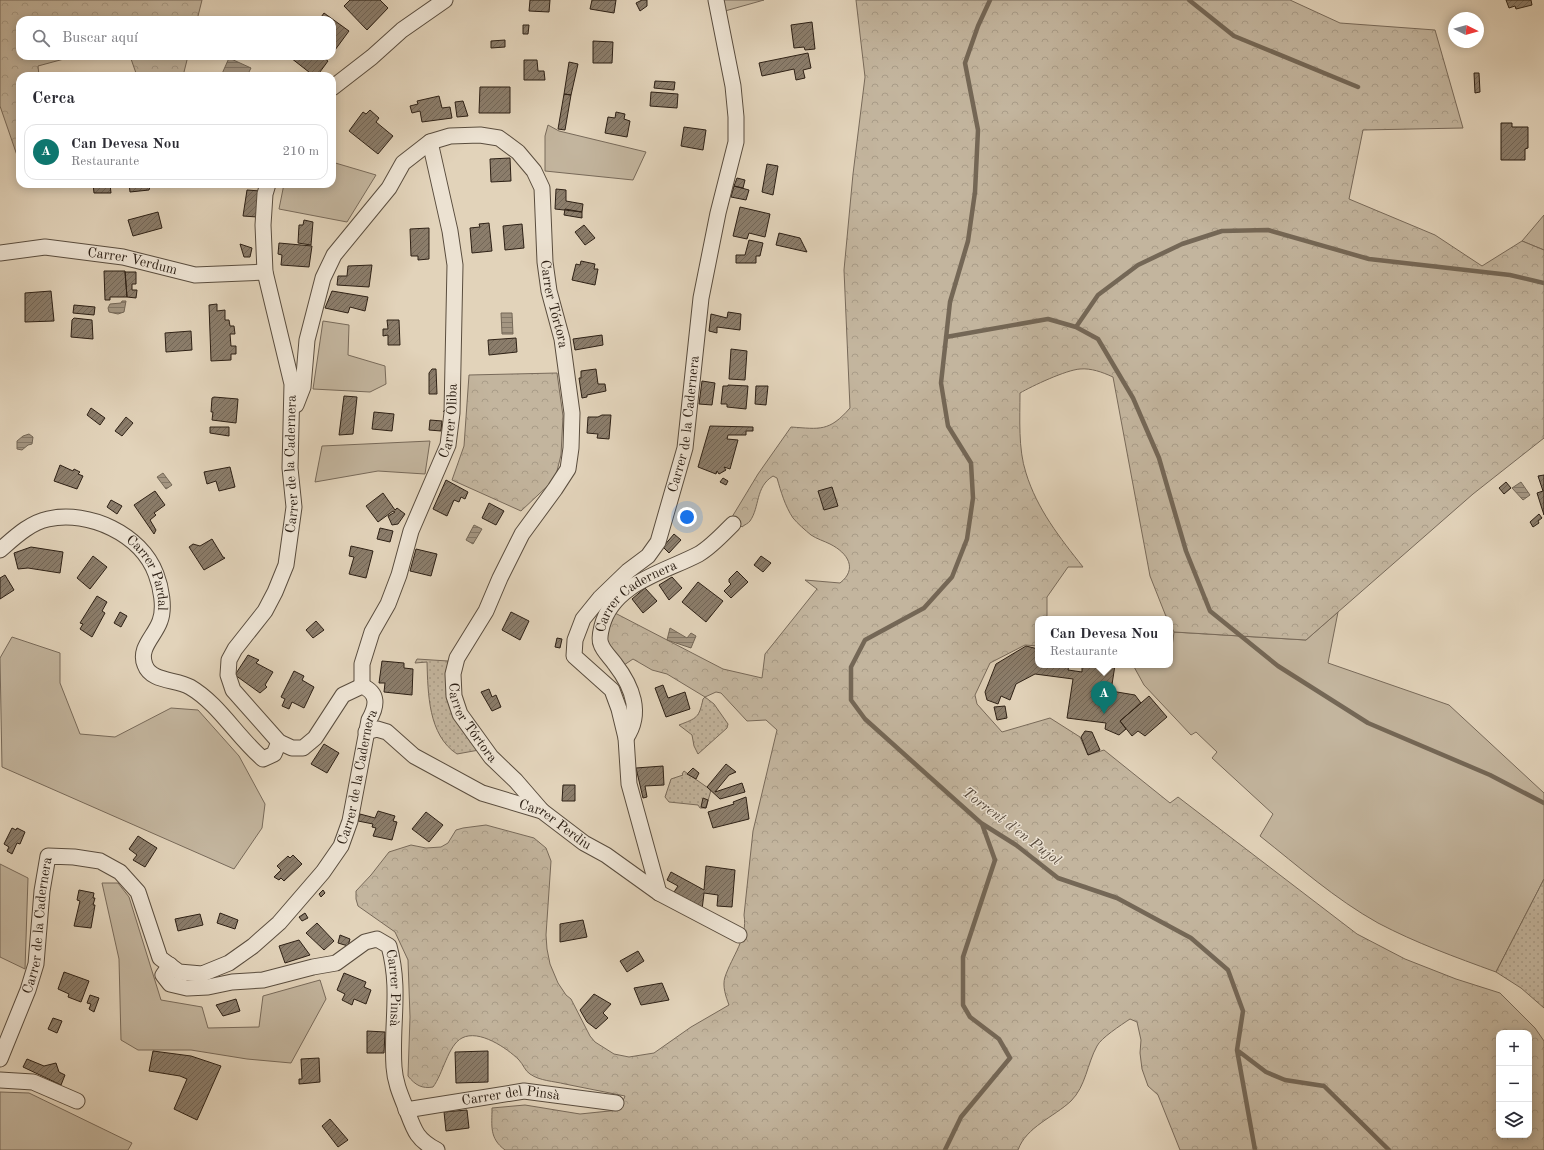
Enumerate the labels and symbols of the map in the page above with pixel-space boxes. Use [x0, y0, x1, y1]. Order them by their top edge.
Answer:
north arrow [1448, 12, 1484, 48]
street label: Carrer Verdum [87, 246, 179, 277]
street label: Carrer Tórtora [538, 259, 570, 349]
street label: Carrer de la Cadernera [666, 355, 702, 494]
street label: Carrer Òliba [436, 383, 460, 460]
street label: Carrer de la Cadernera [283, 395, 301, 534]
your location [677, 507, 697, 527]
street label: Carrer Pardal [124, 533, 169, 611]
street label: Carrer Cadernera [594, 558, 679, 634]
pin: A [1091, 681, 1117, 714]
street label: Carrer Tórtora [446, 682, 499, 765]
street label: Carrer de la Cadernera [335, 707, 380, 847]
water label: Torrent d'en Pujol [959, 785, 1064, 869]
street label: Carrer Perdiu [517, 797, 594, 853]
street label: Carrer de la Cadernera [20, 856, 55, 996]
street label: Carrer Pinsà [383, 948, 402, 1027]
street label: Carrer del Pinsà [461, 1084, 561, 1108]

